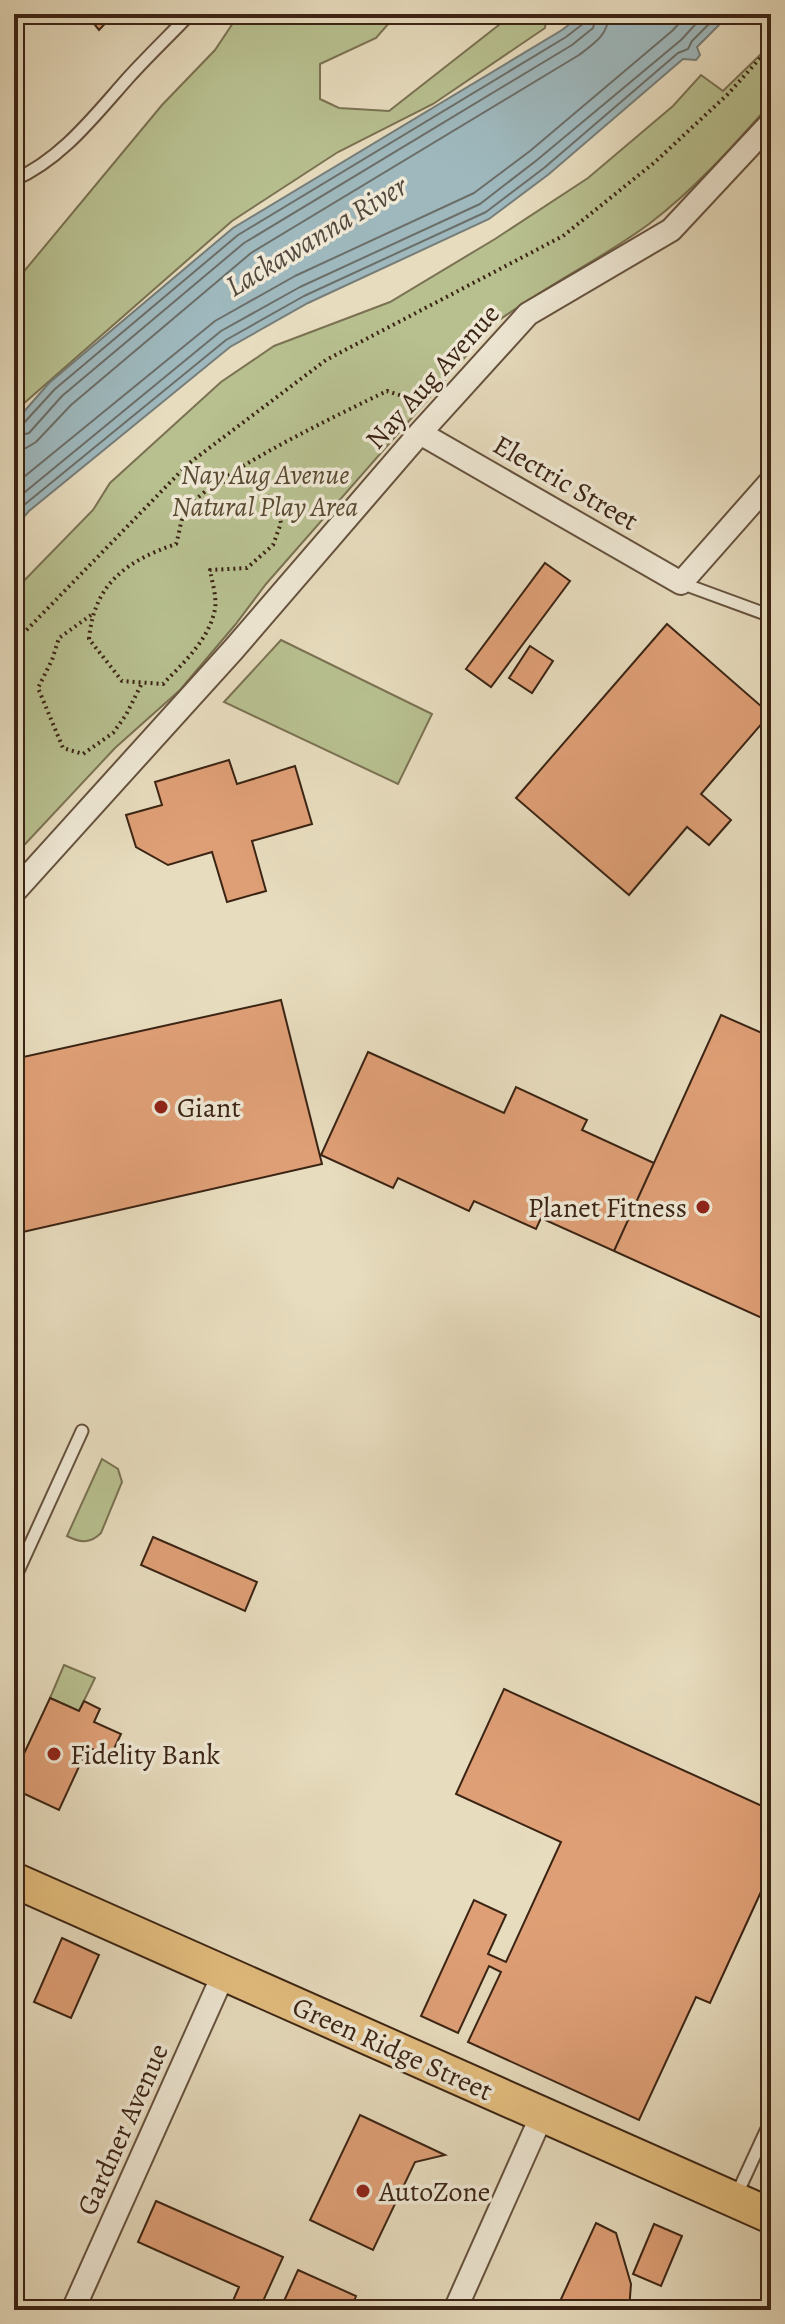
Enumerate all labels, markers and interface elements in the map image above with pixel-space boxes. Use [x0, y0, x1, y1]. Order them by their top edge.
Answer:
water label: Lackawanna River [218, 165, 416, 306]
street label: Nay Aug Avenue [357, 296, 508, 458]
street label: Electric Street [486, 426, 645, 540]
park label: Nay Aug Avenue Natural Play Area [172, 456, 358, 526]
place label: Giant [177, 1089, 241, 1127]
marker: Giant [152, 1098, 170, 1116]
place label: Planet Fitness [528, 1189, 687, 1227]
marker: Planet Fitness [694, 1198, 712, 1216]
place label: Fidelity Bank [70, 1736, 220, 1774]
marker: Fidelity Bank [45, 1745, 63, 1763]
street label: Green Ridge Street [287, 1988, 499, 2110]
street label: Gardner Avenue [68, 2037, 178, 2221]
place label: AutoZone [378, 2173, 490, 2211]
marker: AutoZone [354, 2182, 372, 2200]

